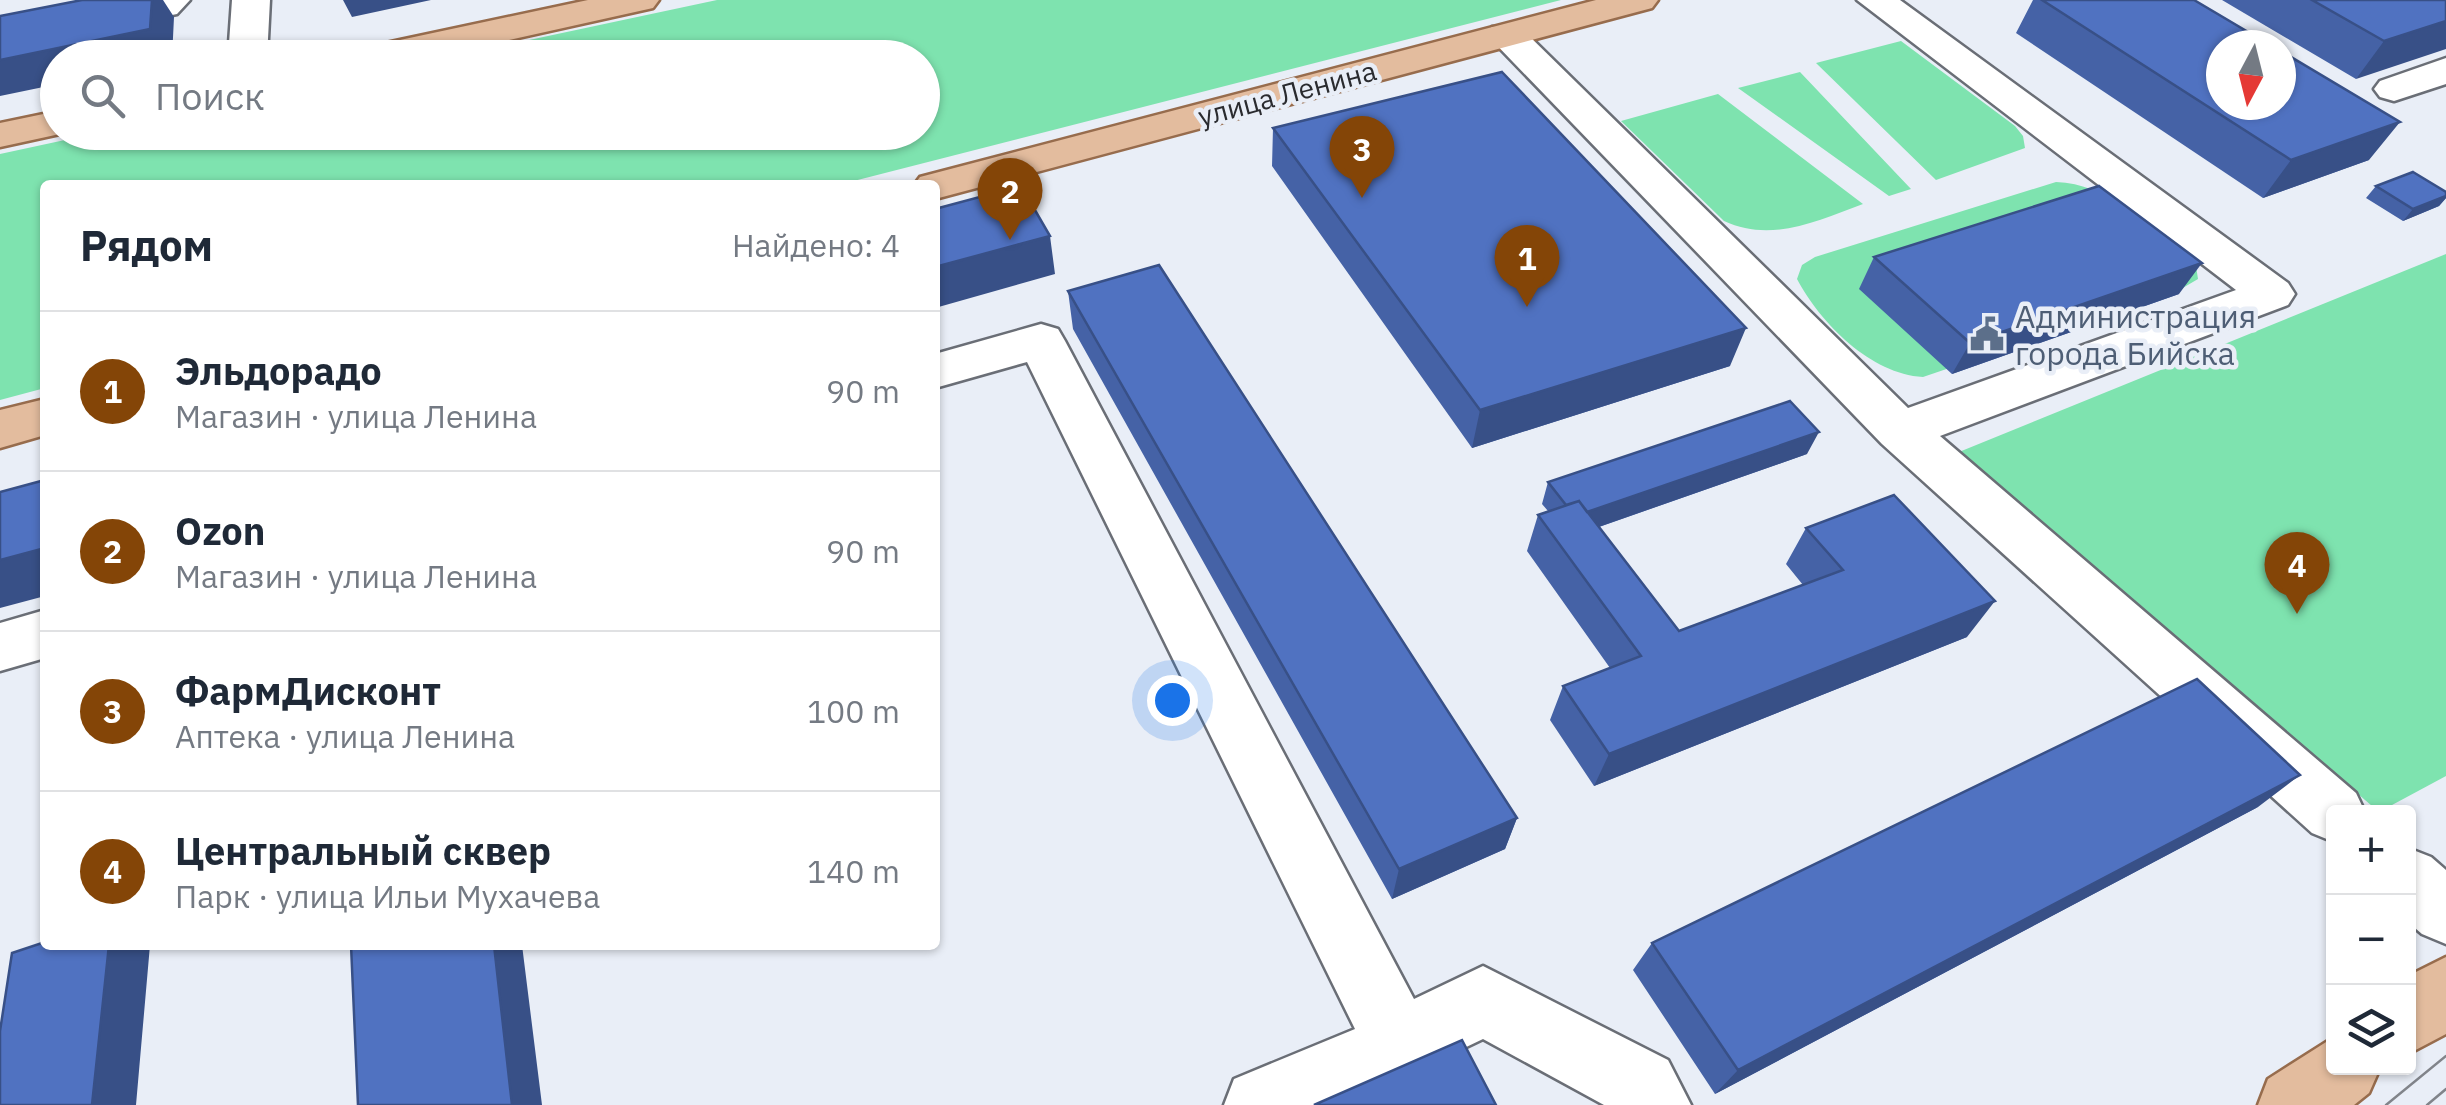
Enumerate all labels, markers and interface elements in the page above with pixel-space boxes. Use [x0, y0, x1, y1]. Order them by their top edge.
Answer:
north arrow [2206, 30, 2296, 120]
search box [40, 40, 940, 150]
street label: улица Ленина [1194, 51, 1380, 135]
icon: search [75, 68, 130, 123]
text: Поиск [155, 71, 265, 120]
pin: 3 [1330, 116, 1394, 198]
pin: 2 [978, 158, 1042, 240]
text: Рядом [80, 218, 213, 273]
text: Найдено: 4 [732, 224, 900, 266]
pin: 1 [1494, 224, 1560, 307]
place label: Администрация города Бийска [2015, 295, 2256, 374]
public building icon: Администрация города Бийска [1968, 315, 2006, 353]
text: Эльдорадо [175, 346, 382, 395]
text: 1 [103, 370, 122, 412]
text: 90 m [826, 370, 900, 412]
text: Магазин · улица Ленина [175, 395, 537, 437]
text: Ozon [175, 506, 265, 555]
text: 2 [103, 530, 122, 572]
text: 90 m [826, 530, 900, 572]
pin: 4 [2264, 532, 2330, 614]
text: Магазин · улица Ленина [175, 555, 537, 597]
text: ФармДисконт [175, 666, 441, 715]
your location [1147, 675, 1198, 726]
text: 3 [103, 690, 122, 732]
text: 100 m [807, 690, 900, 732]
text: Аптека · улица Ленина [175, 715, 515, 757]
map controls [2326, 805, 2416, 1075]
button: + [2326, 805, 2416, 895]
text: Центральный сквер [175, 826, 551, 875]
text: 4 [103, 850, 122, 892]
text: 140 m [807, 850, 900, 892]
text: Парк · улица Ильи Мухачева [175, 875, 600, 917]
button: − [2326, 895, 2416, 985]
button: layers [2326, 985, 2416, 1075]

